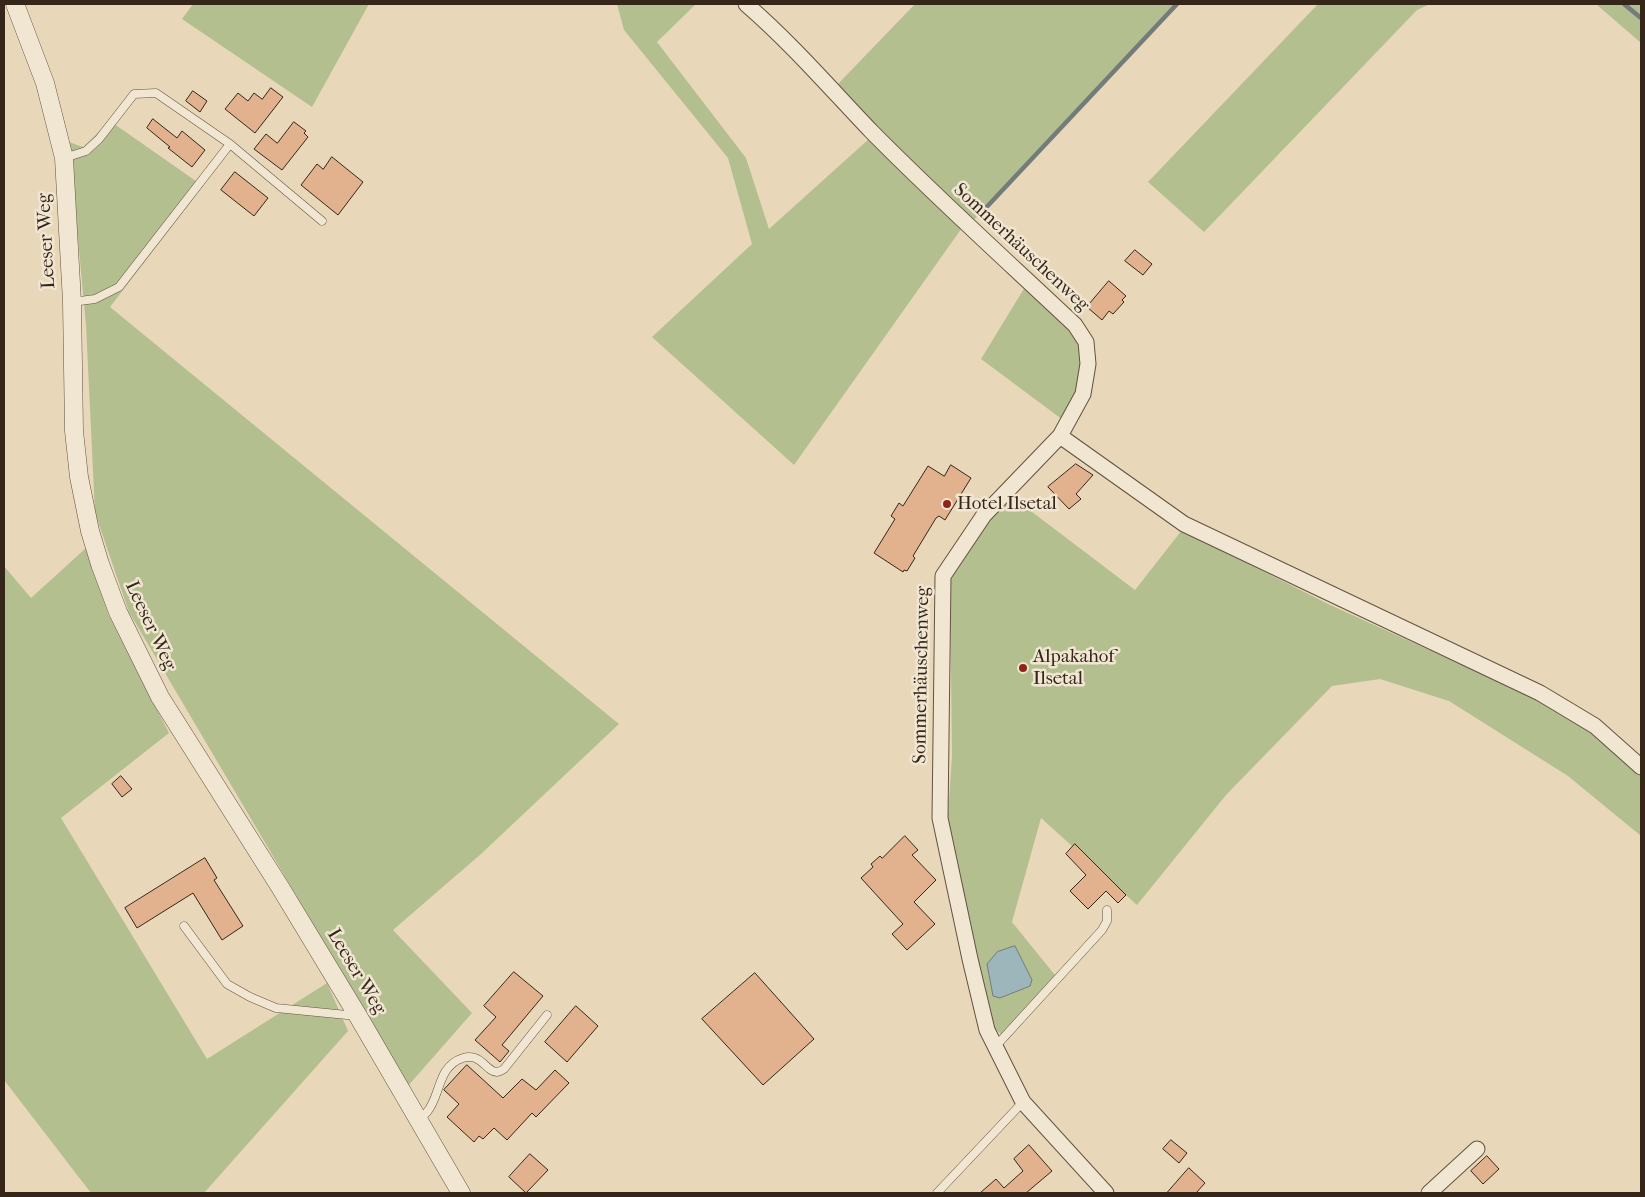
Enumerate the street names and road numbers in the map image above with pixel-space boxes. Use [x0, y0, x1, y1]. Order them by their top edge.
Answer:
street label: Sommerhäuschenweg [948, 179, 1094, 317]
street label: Leeser Weg [33, 193, 61, 289]
street label: Leeser Weg [119, 578, 181, 674]
street label: Sommerhäuschenweg [909, 586, 935, 764]
street label: Leeser Weg [322, 925, 390, 1019]

